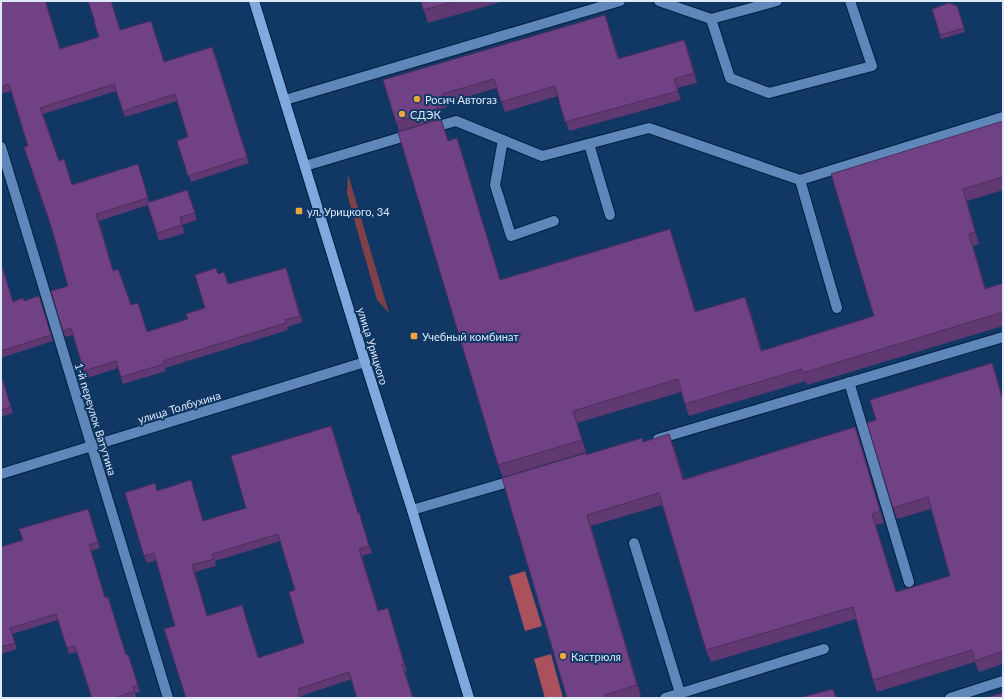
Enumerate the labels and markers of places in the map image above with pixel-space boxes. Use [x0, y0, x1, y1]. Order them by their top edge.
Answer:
place label: Росич Автогаз [425, 93, 497, 106]
marker: Росич Автогаз [412, 94, 422, 104]
place label: СДЭК [410, 108, 441, 121]
marker: СДЭК [397, 109, 407, 119]
place label: ул. Урицкого, 34 [307, 205, 390, 218]
marker: ул. Урицкого, 34 [294, 206, 304, 216]
place label: Учебный комбинат [422, 330, 519, 343]
marker: Учебный комбинат [409, 331, 419, 341]
place label: Кастрюля [571, 650, 621, 663]
marker: Кастрюля [558, 651, 568, 661]

